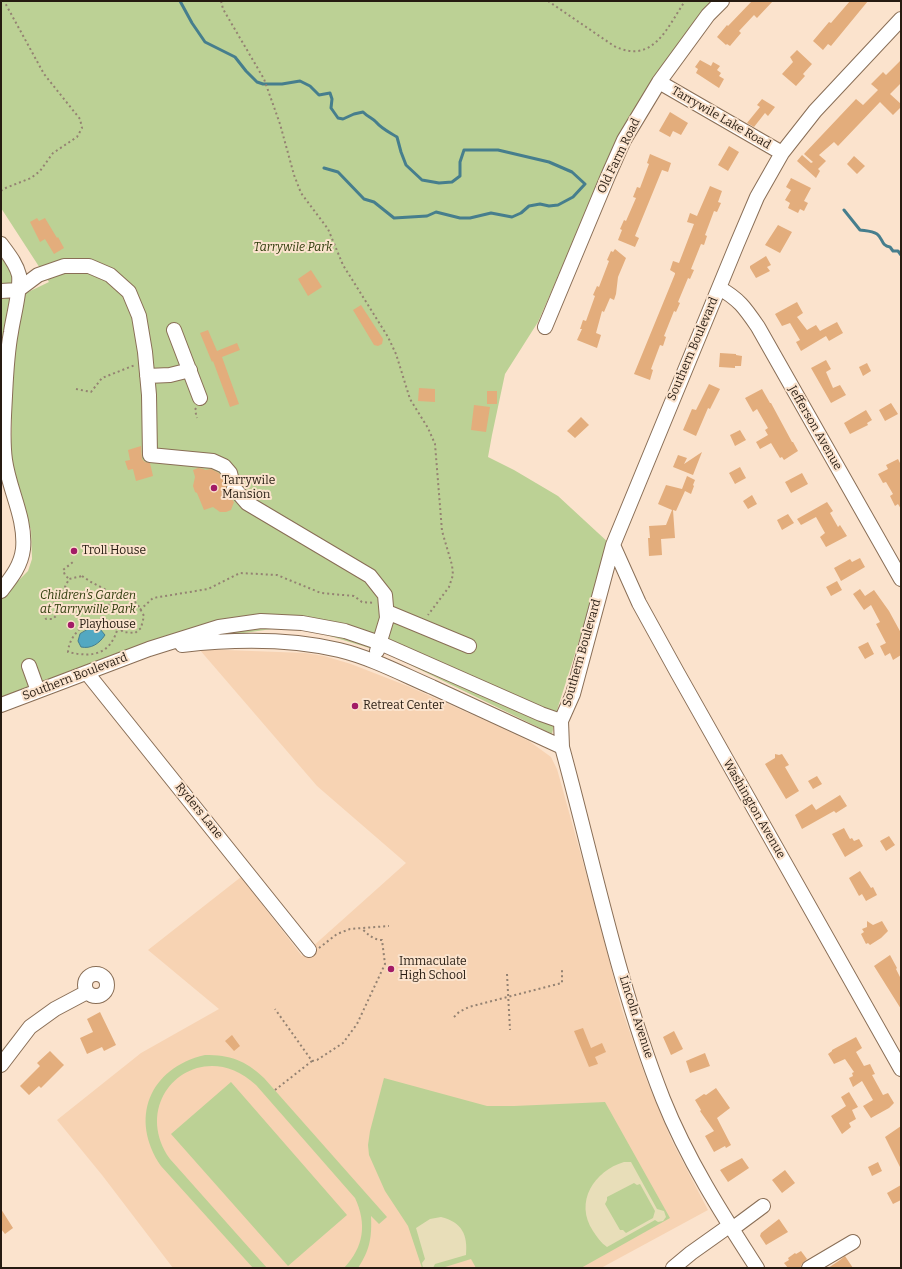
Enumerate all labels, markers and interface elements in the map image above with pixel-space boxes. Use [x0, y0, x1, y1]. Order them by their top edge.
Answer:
street label: Tarrywile Lake Road [669, 84, 773, 152]
street label: Old Farm Road [595, 116, 643, 196]
park label: Tarrywile Park [254, 241, 332, 255]
street label: Southern Boulevard [665, 295, 721, 403]
street label: Jefferson Avenue [785, 383, 845, 473]
place label: Tarrywile Mansion [222, 474, 275, 502]
marker: Tarrywile Mansion [209, 483, 219, 493]
place label: Troll House [82, 544, 146, 558]
marker: Troll House [69, 546, 79, 556]
park label: Children's Garden at Tarrywille Park [40, 589, 136, 617]
street label: Southern Boulevard [560, 598, 604, 708]
place label: Playhouse [79, 618, 136, 632]
marker: Playhouse [66, 620, 76, 630]
street label: Southern Boulevard [20, 650, 130, 704]
place label: Retreat Center [363, 699, 444, 713]
marker: Retreat Center [350, 701, 360, 711]
street label: Washington Avenue [720, 757, 788, 861]
street label: Ryders Lane [172, 780, 226, 842]
place label: Immaculate High School [399, 955, 467, 983]
marker: Immaculate High School [386, 964, 396, 974]
street label: Lincoln Avenue [616, 974, 656, 1060]

